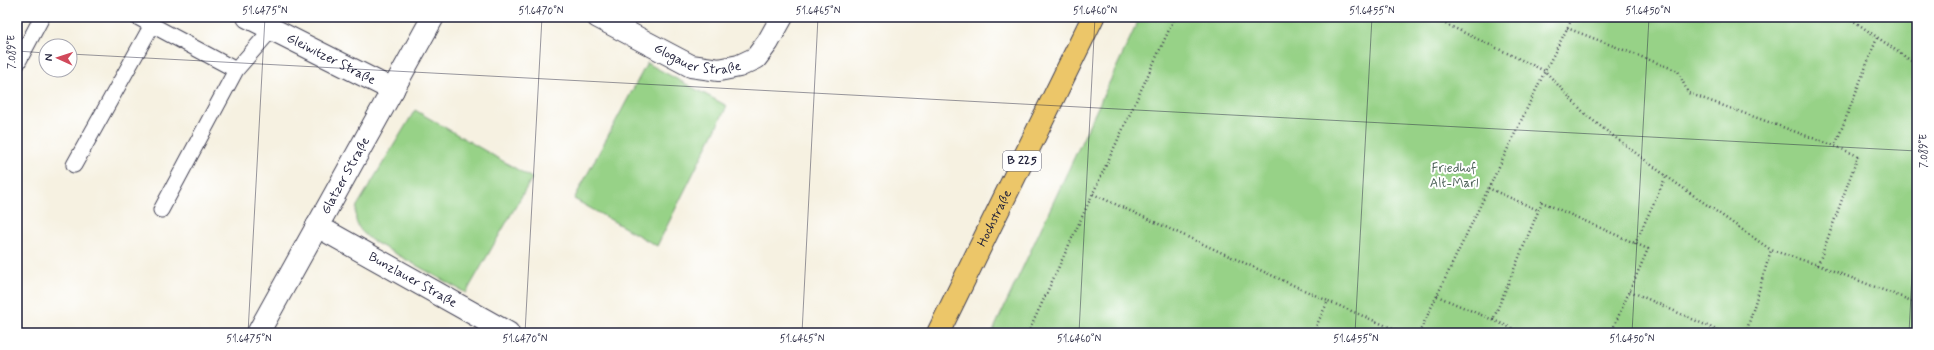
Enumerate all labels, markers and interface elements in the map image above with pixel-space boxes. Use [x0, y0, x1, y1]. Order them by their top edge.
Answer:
text: 51.6475°N [242, 4, 288, 18]
text: 51.6470°N [518, 4, 564, 18]
text: 51.6465°N [796, 4, 841, 18]
text: 51.6460°N [1073, 4, 1117, 18]
text: 51.6455°N [1349, 4, 1395, 18]
text: 51.6450°N [1625, 4, 1671, 18]
street label: Gleiwitzer Straße [284, 29, 378, 88]
text: 7.089°E [5, 35, 19, 69]
north arrow [38, 38, 78, 78]
street label: Glogauer Straße [651, 40, 742, 79]
text: N [42, 54, 56, 62]
street label: Glatzer Straße [317, 134, 373, 217]
text: 7.089°E [1917, 134, 1931, 168]
road number: B 225 [1003, 151, 1041, 171]
park label: Friedhof Alt-Marl [1430, 160, 1479, 192]
street label: Hochstraße [973, 187, 1016, 249]
street label: Bunzlauer Straße [366, 248, 460, 311]
text: 51.6475°N [226, 332, 272, 346]
text: 51.6470°N [502, 332, 548, 346]
text: 51.6465°N [780, 332, 825, 346]
text: 51.6460°N [1057, 332, 1101, 346]
text: 51.6455°N [1333, 332, 1379, 346]
text: 51.6450°N [1609, 332, 1655, 346]

